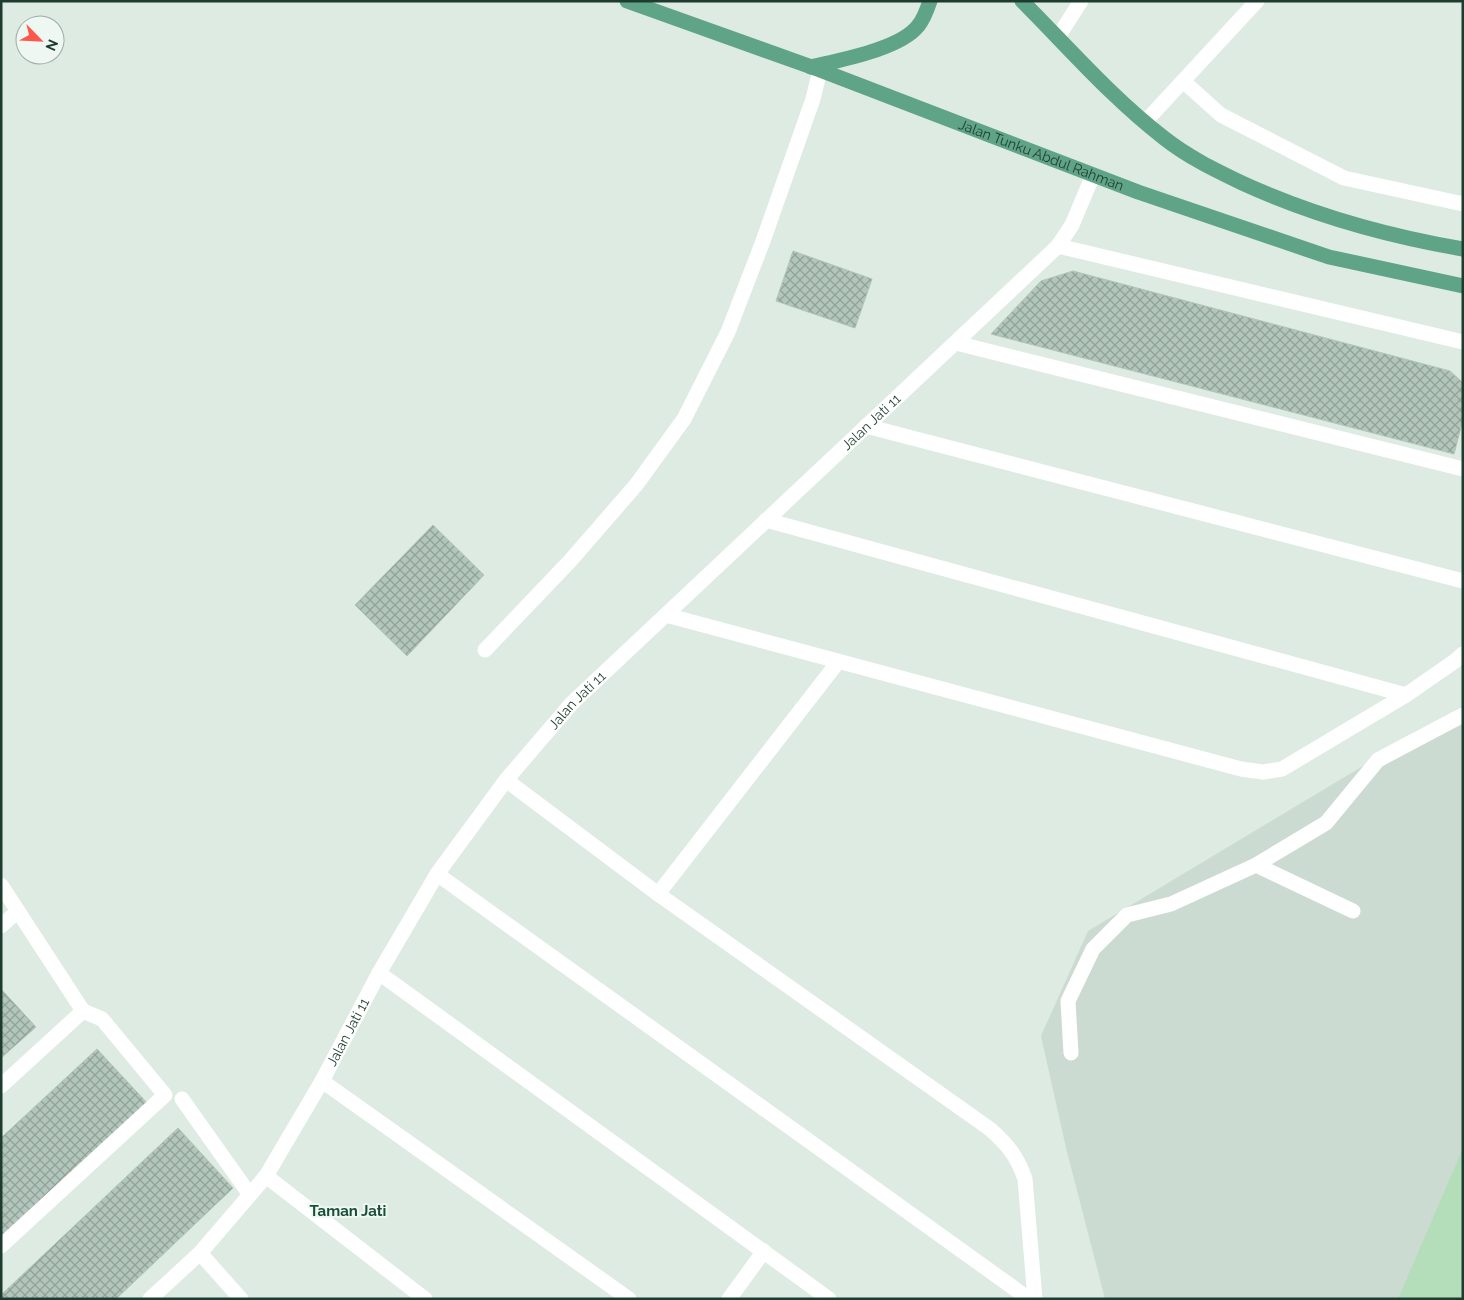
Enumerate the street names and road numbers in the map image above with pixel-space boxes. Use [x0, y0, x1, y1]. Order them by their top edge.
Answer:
street label: Jalan Tunku Abdul Rahman [957, 116, 1126, 194]
street label: Jalan Jati 11 [838, 390, 904, 453]
street label: Jalan Jati 11 [545, 668, 609, 732]
street label: Jalan Jati 11 [323, 995, 372, 1069]

